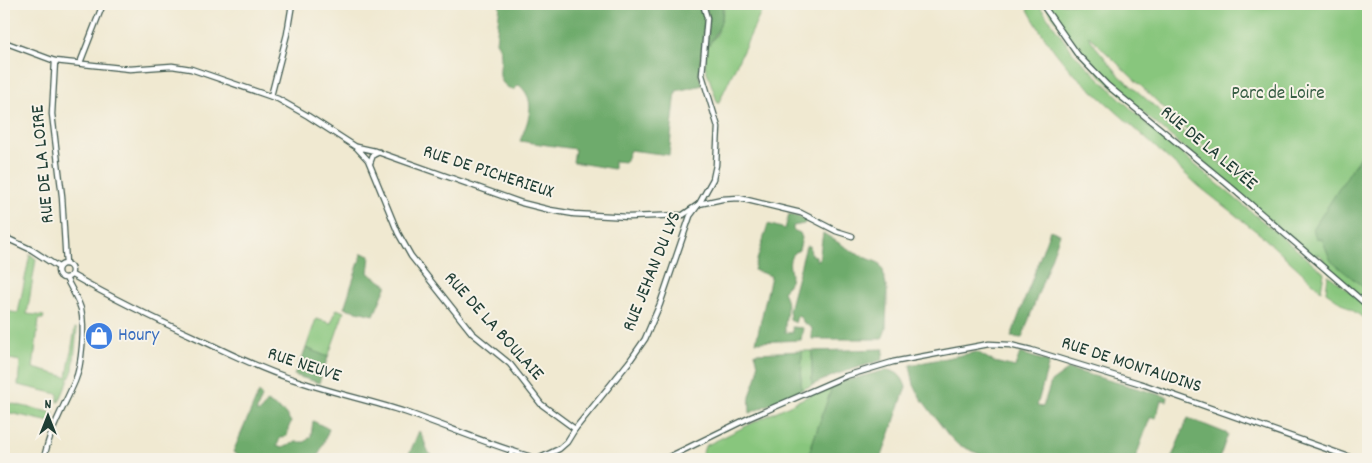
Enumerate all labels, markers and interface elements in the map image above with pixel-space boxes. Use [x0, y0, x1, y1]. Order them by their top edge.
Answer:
park label: Parc de Loire [1231, 81, 1325, 108]
street label: RUE DE LA LEVÉE [1154, 100, 1263, 198]
street label: RUE DE LA LOIRE [25, 103, 63, 225]
street label: RUE DE PICHERIEUX [419, 139, 557, 207]
street label: RUE JEHAN DU LYS [617, 208, 689, 336]
street label: RUE DE LA BOULAIE [437, 267, 550, 388]
shop icon: Houry [84, 321, 114, 351]
place label: Houry [118, 323, 159, 350]
street label: RUE DE MONTAUDINS [1057, 331, 1205, 401]
street label: RUE NEUVE [264, 341, 345, 391]
north arrow [22, 390, 72, 440]
text: N [45, 395, 52, 415]

